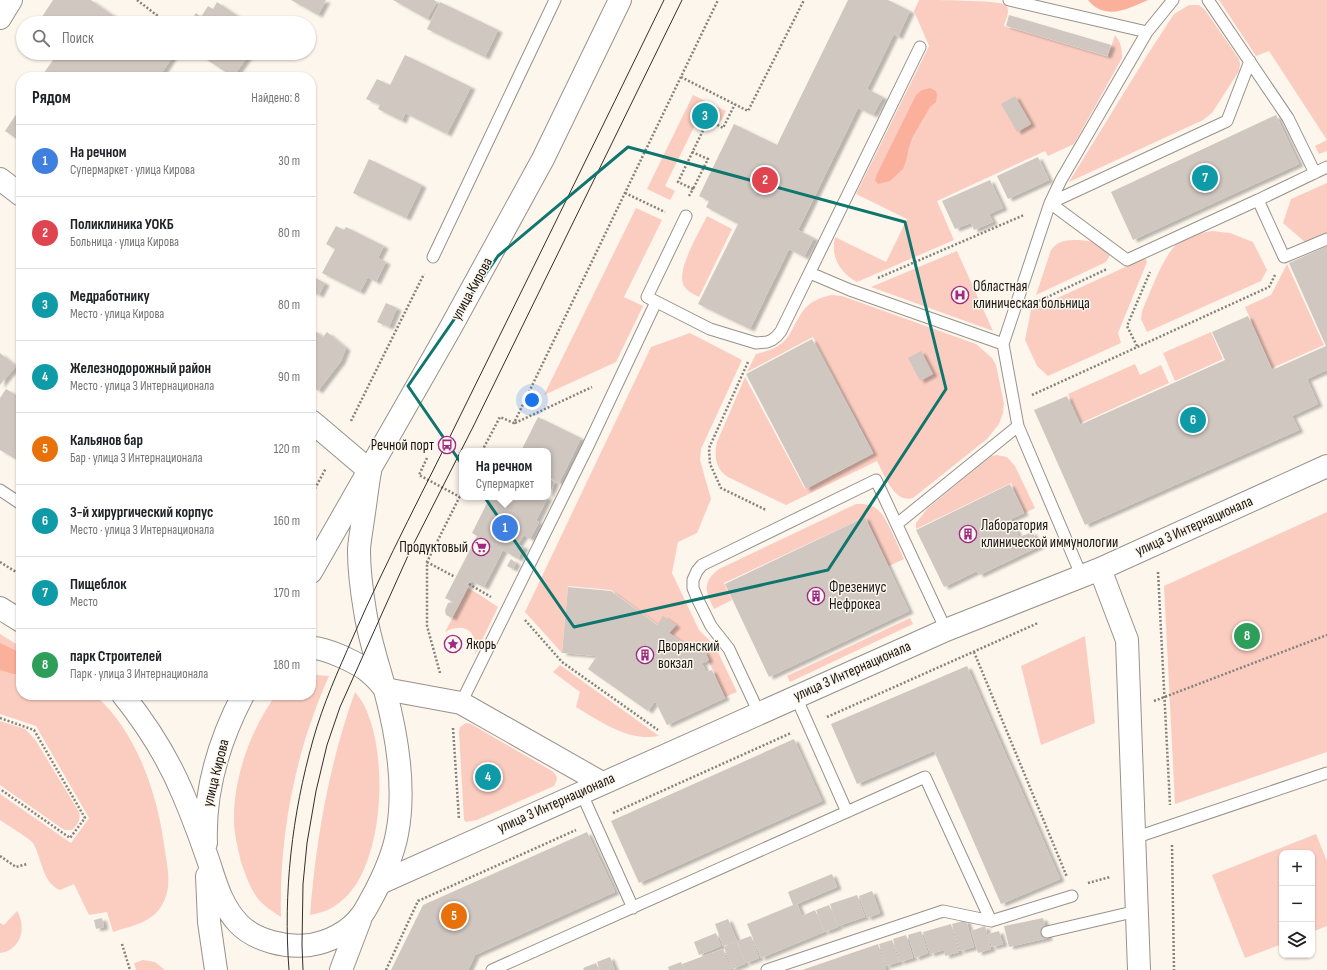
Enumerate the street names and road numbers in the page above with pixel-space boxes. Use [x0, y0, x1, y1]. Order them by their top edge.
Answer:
street label: улица Кирова [447, 254, 497, 324]
street label: улица 3 Интернационала [1132, 491, 1256, 560]
street label: улица 3 Интернационала [790, 636, 914, 705]
street label: улица Кирова [198, 737, 234, 809]
street label: улица 3 Интернационала [494, 768, 618, 837]

